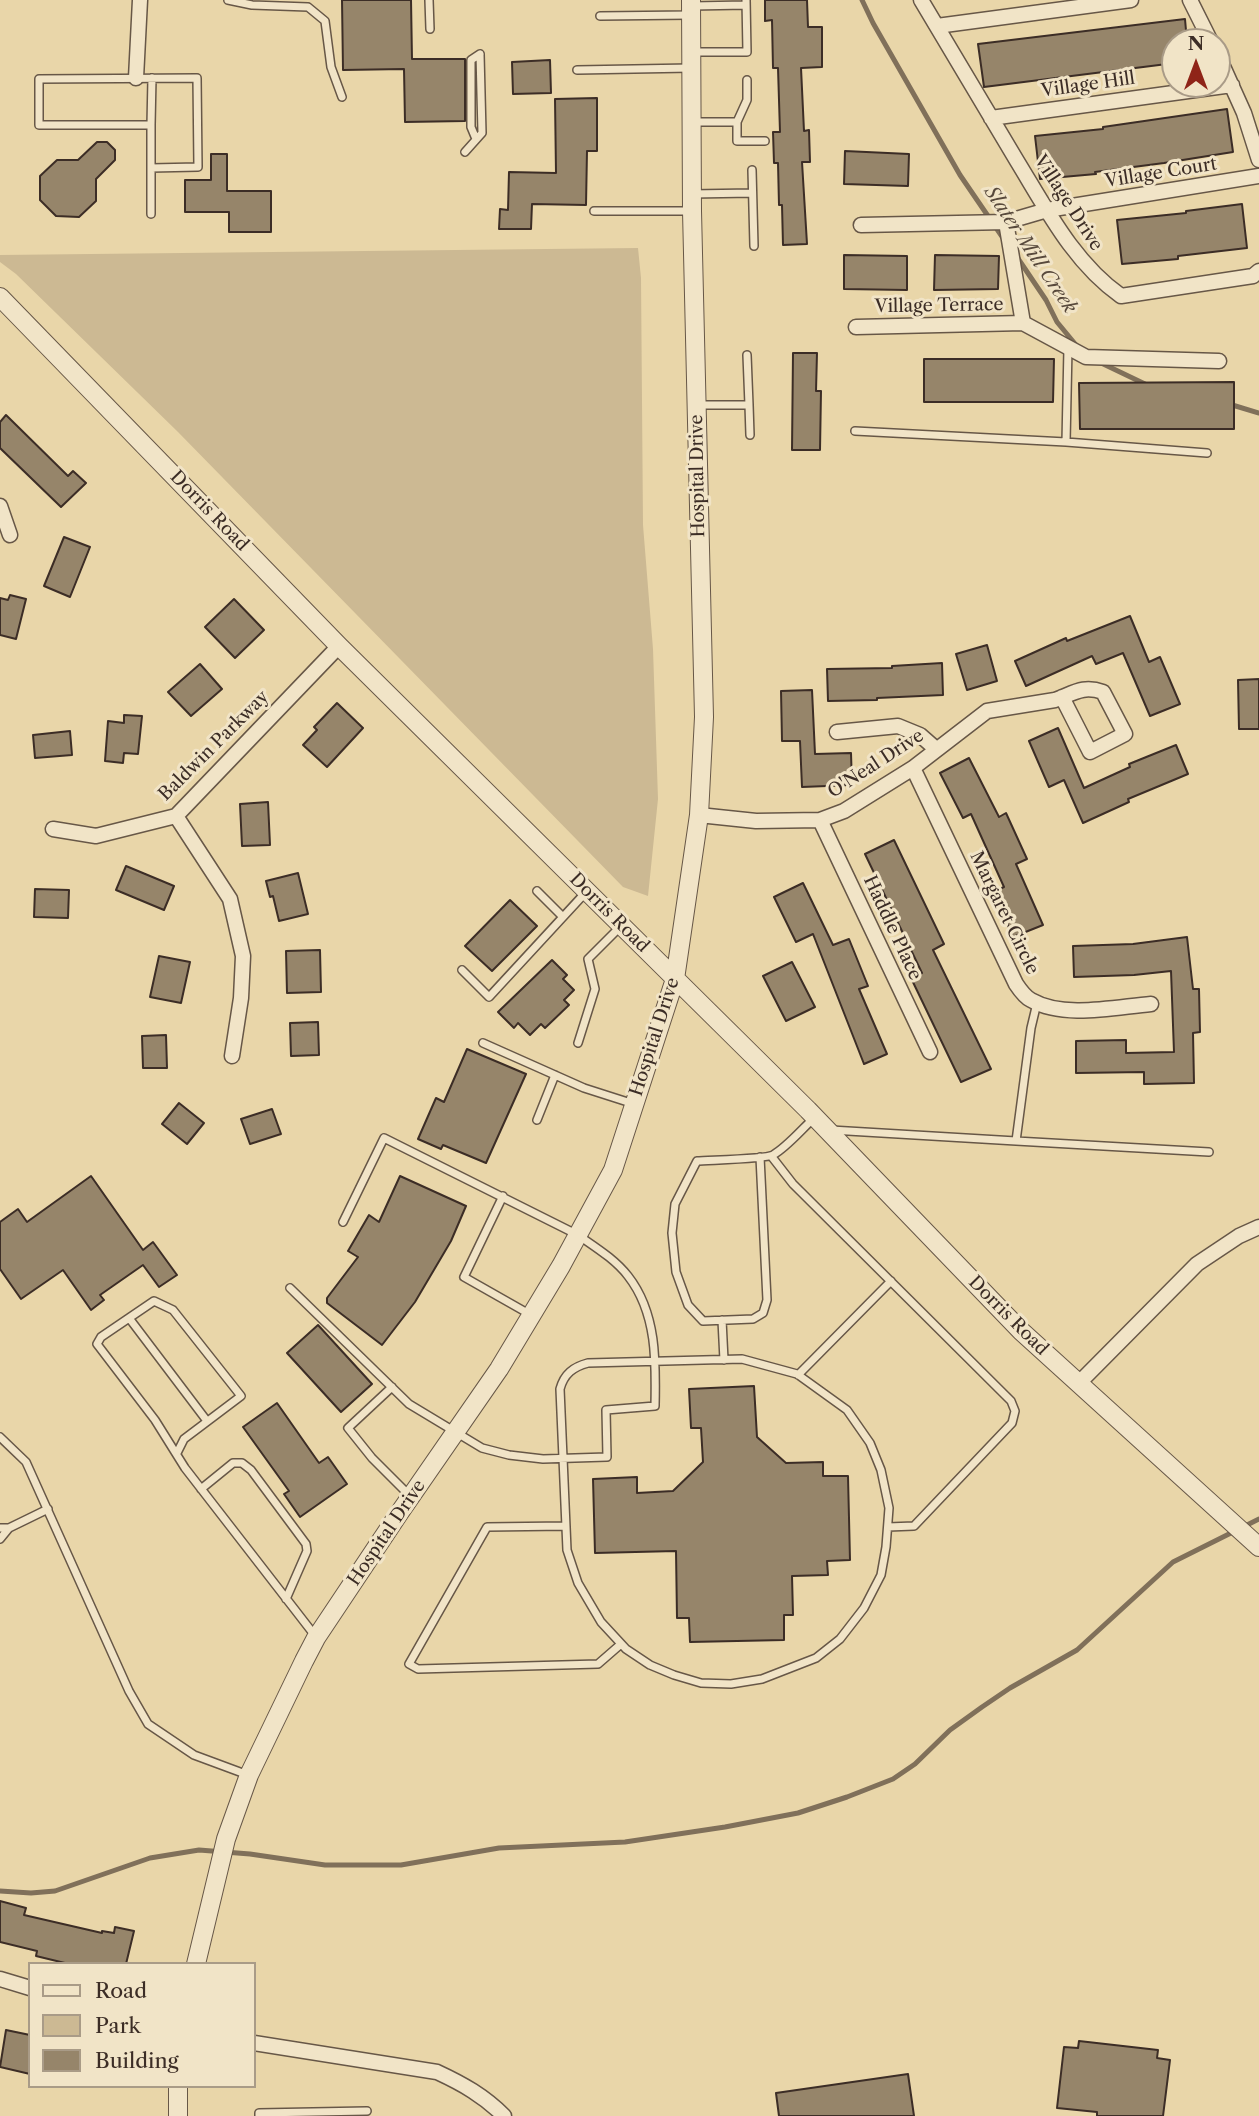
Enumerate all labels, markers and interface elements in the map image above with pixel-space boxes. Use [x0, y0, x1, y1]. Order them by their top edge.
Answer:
north arrow [1161, 28, 1231, 98]
text: N [1188, 32, 1204, 55]
street label: Village Hill [1040, 68, 1136, 102]
street label: Village Drive [1029, 151, 1107, 255]
street label: Village Court [1104, 154, 1218, 192]
water label: Slater Mill Creek [979, 182, 1081, 318]
street label: Village Terrace [874, 294, 1004, 318]
street label: Hospital Drive [686, 414, 710, 538]
street label: Dorris Road [165, 466, 253, 556]
street label: Baldwin Parkway [154, 686, 274, 806]
street label: O'Neal Drive [824, 725, 928, 803]
street label: Margaret Circle [965, 848, 1043, 978]
street label: Dorris Road [565, 869, 653, 957]
street label: Haddle Place [858, 872, 926, 984]
street label: Hospital Drive [626, 975, 684, 1099]
street label: Dorris Road [964, 1272, 1052, 1360]
street label: Hospital Drive [344, 1476, 430, 1590]
legend [28, 1962, 256, 2088]
text: Road [95, 1978, 147, 2003]
text: Park [95, 2013, 141, 2038]
text: Building [95, 2048, 179, 2073]

